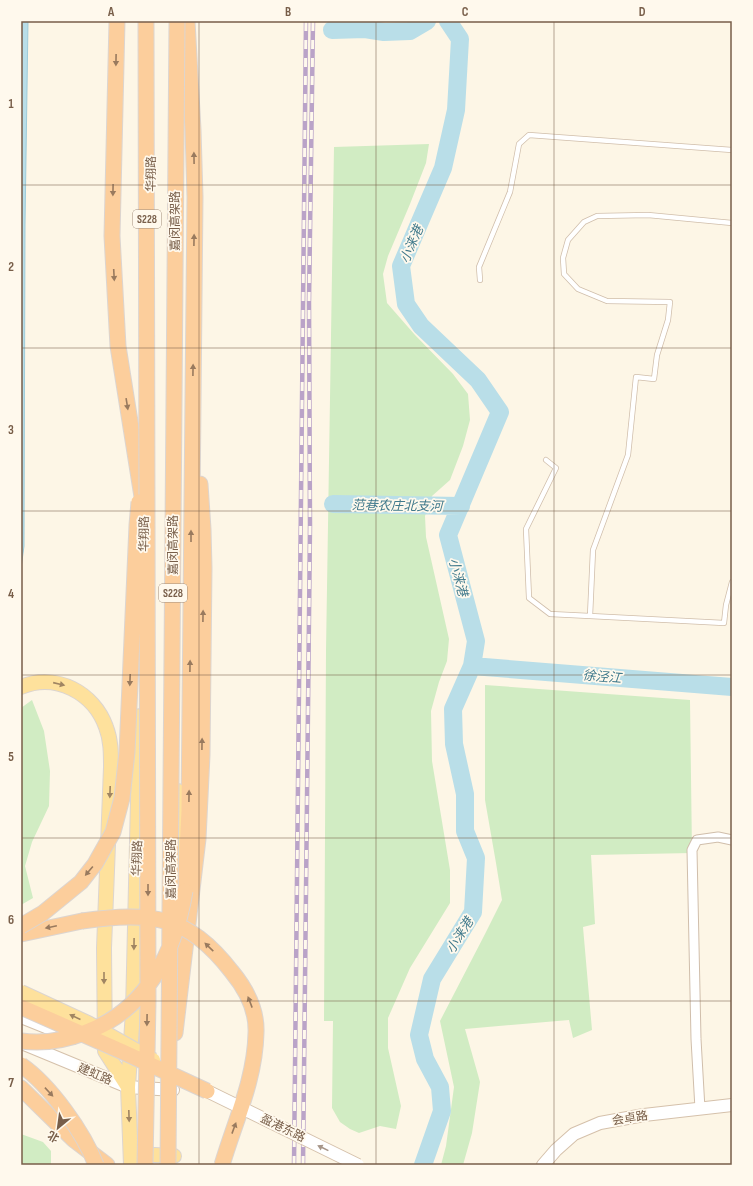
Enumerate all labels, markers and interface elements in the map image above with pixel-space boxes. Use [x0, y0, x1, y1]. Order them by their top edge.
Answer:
text: A [107, 4, 115, 20]
text: B [285, 4, 291, 20]
text: C [462, 4, 469, 20]
text: D [639, 4, 646, 20]
one-way arrow [113, 54, 119, 67]
text: 1 [8, 96, 14, 112]
one-way arrow [191, 151, 197, 164]
street label: 华翔路 [144, 156, 159, 192]
one-way arrow [110, 184, 116, 197]
street label: 嘉闵高架路 [168, 191, 183, 251]
road number: S228 [133, 210, 161, 228]
water label: 小涞港 [397, 221, 428, 265]
one-way arrow [191, 233, 197, 246]
text: 2 [8, 259, 14, 275]
one-way arrow [111, 269, 118, 281]
one-way arrow [190, 363, 196, 376]
one-way arrow [124, 398, 130, 411]
text: 3 [8, 422, 14, 438]
water label: 范巷农庄北支河 [351, 497, 446, 515]
street label: 嘉闵高架路 [166, 515, 181, 575]
street label: 华翔路 [137, 516, 152, 552]
one-way arrow [188, 529, 194, 542]
water label: 小涞港 [445, 556, 471, 600]
road number: S228 [159, 584, 187, 602]
text: 4 [8, 586, 14, 602]
one-way arrow [200, 609, 206, 622]
one-way arrow [187, 659, 193, 672]
water label: 徐泾江 [582, 667, 624, 687]
one-way arrow [127, 674, 133, 687]
one-way arrow [53, 682, 65, 688]
one-way arrow [199, 737, 205, 750]
text: 5 [8, 749, 14, 765]
one-way arrow [107, 786, 114, 798]
one-way arrow [186, 789, 192, 802]
street label: 嘉闵高架路 [164, 839, 179, 899]
street label: 华翔路 [129, 840, 146, 876]
one-way arrow [85, 866, 94, 877]
one-way arrow [145, 884, 151, 897]
text: 6 [8, 912, 14, 928]
water label: 小涞港 [443, 913, 478, 956]
one-way arrow [45, 925, 57, 931]
one-way arrow [131, 938, 137, 951]
one-way arrow [204, 942, 214, 951]
one-way arrow [101, 972, 107, 985]
one-way arrow [246, 995, 252, 1007]
one-way arrow [70, 1014, 81, 1020]
one-way arrow [144, 1014, 150, 1027]
street label: 建虹路 [75, 1061, 114, 1088]
text: 7 [8, 1075, 14, 1091]
one-way arrow [45, 1087, 54, 1097]
north arrow [38, 1108, 78, 1148]
street label: 会卓路 [611, 1108, 649, 1129]
one-way arrow [126, 1110, 132, 1123]
street label: 盈港东路 [258, 1111, 308, 1146]
one-way arrow [232, 1122, 238, 1134]
text: 北 [45, 1128, 61, 1145]
one-way arrow [317, 1145, 329, 1151]

